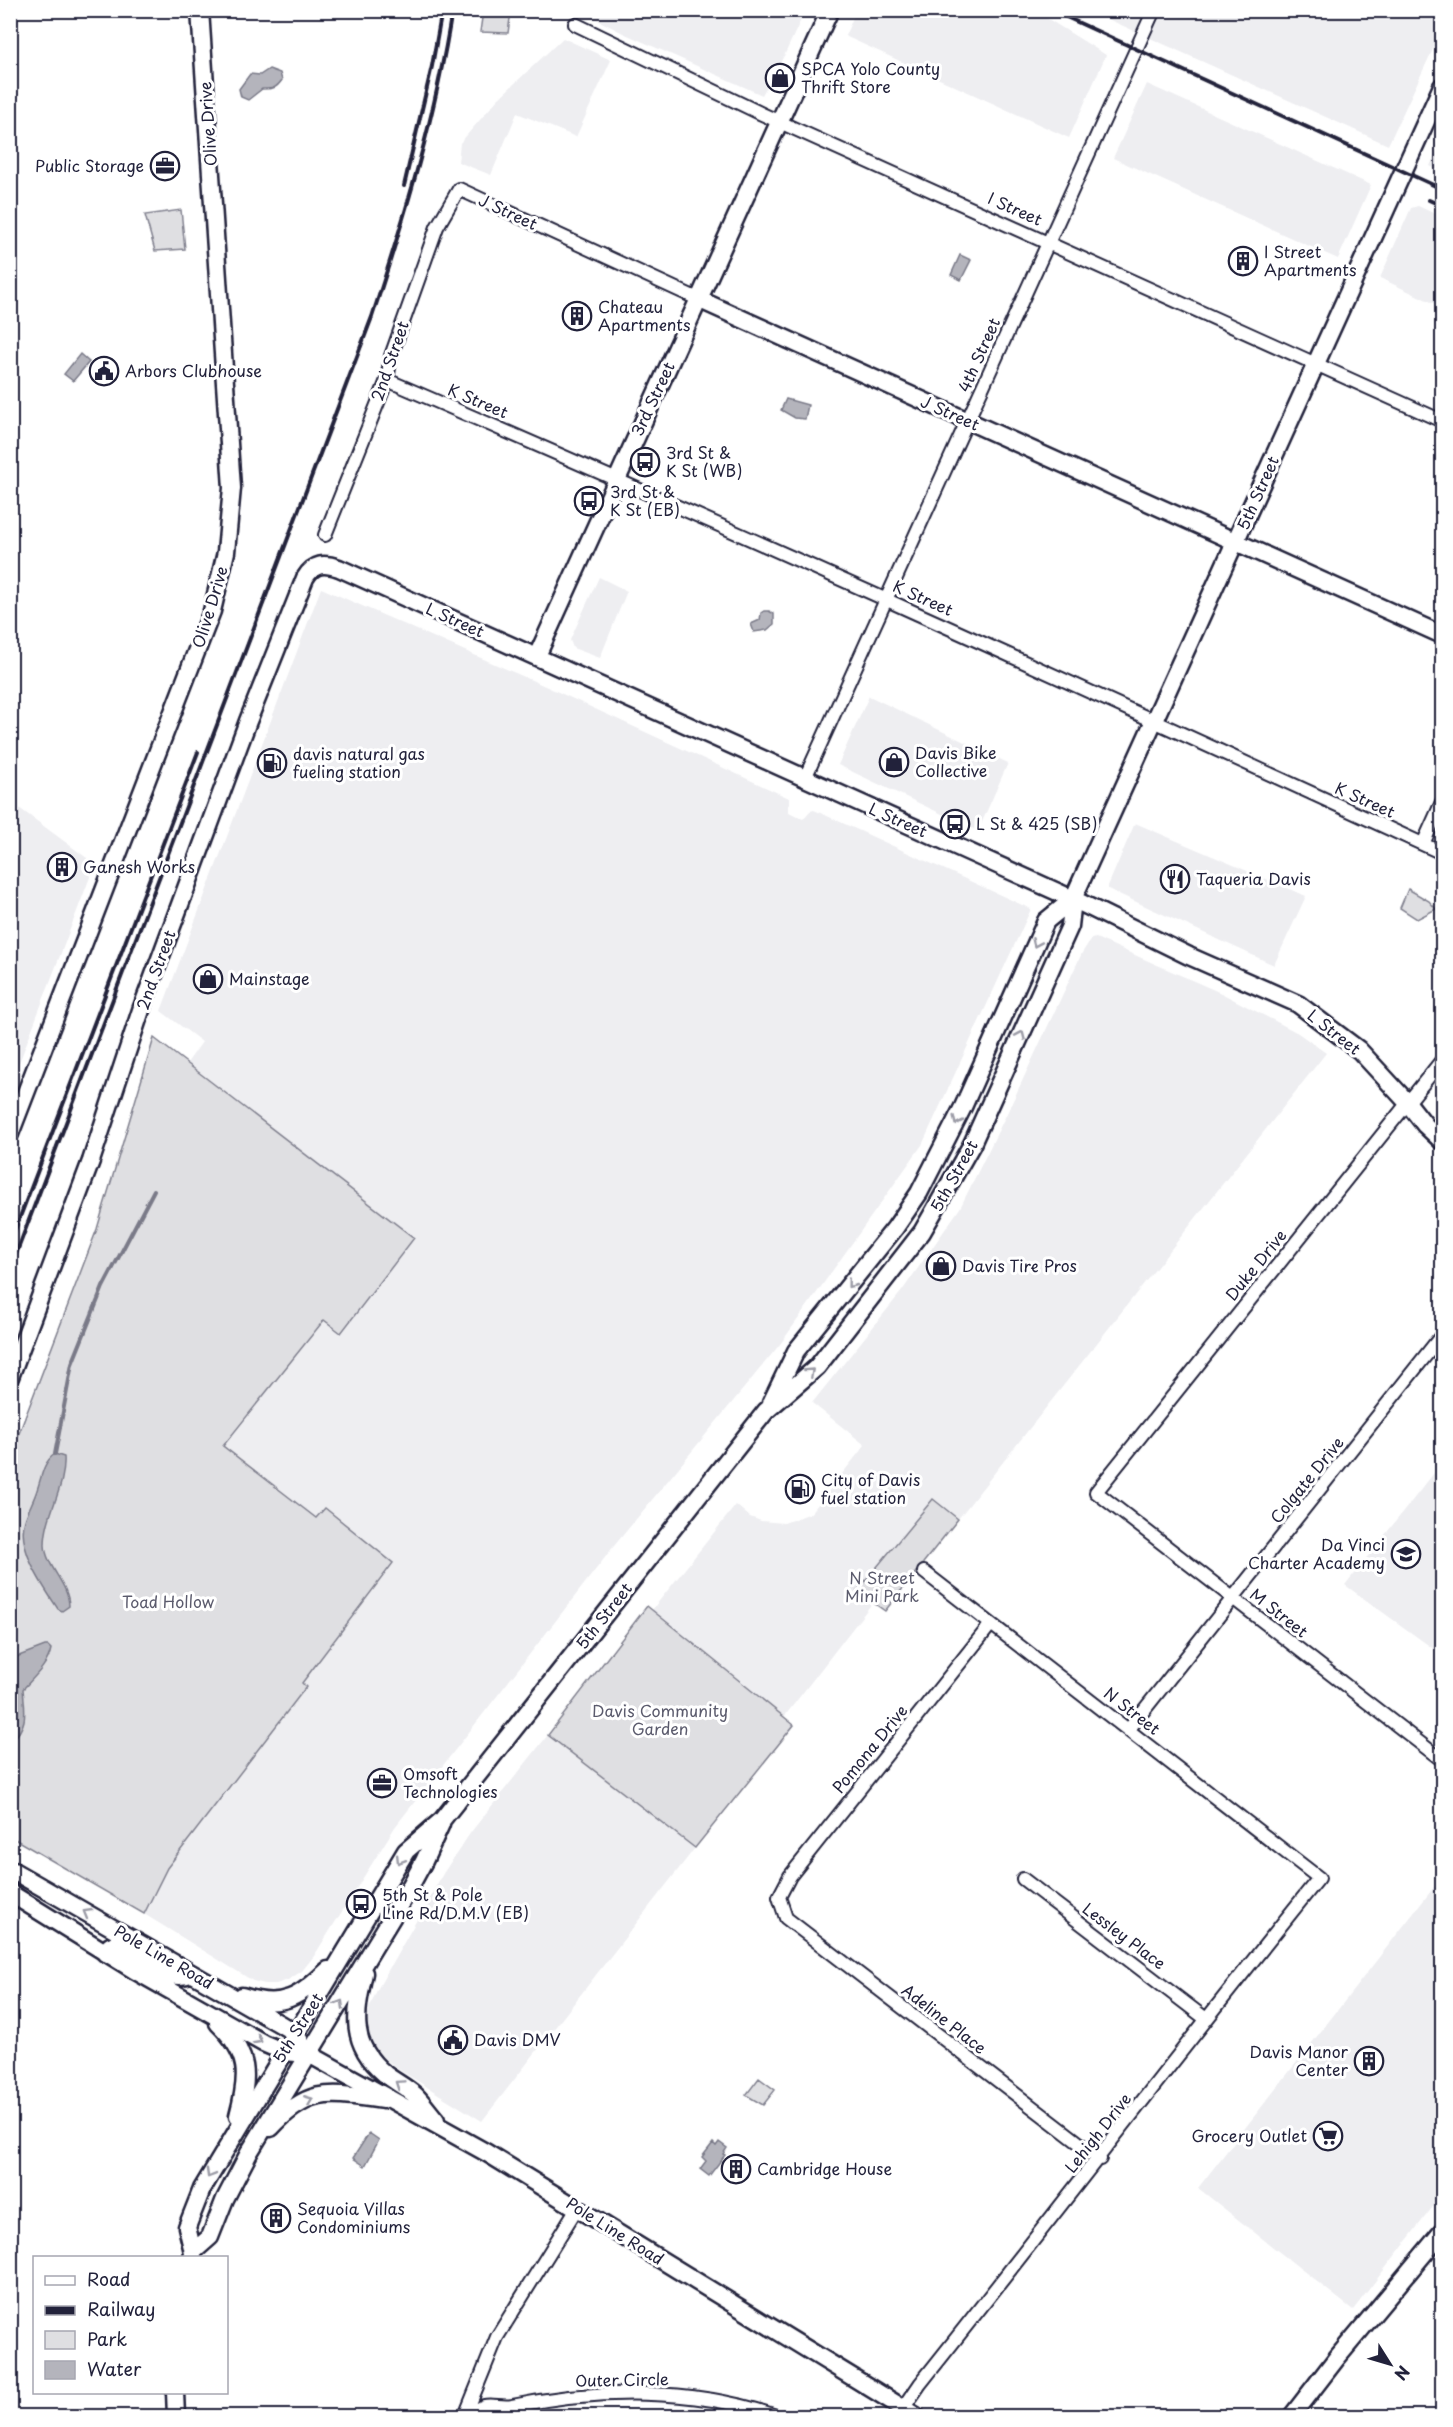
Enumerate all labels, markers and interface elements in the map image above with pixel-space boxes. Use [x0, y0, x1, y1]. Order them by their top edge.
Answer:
place label: SPCA Yolo County Thrift Store [801, 56, 940, 98]
shop icon: SPCA Yolo County Thrift Store [764, 62, 796, 94]
street label: Olive Drive [192, 81, 222, 167]
office icon: Public Storage [149, 150, 181, 182]
place label: Public Storage [35, 153, 144, 177]
street label: I Street [984, 185, 1047, 231]
street label: J Street [475, 187, 542, 235]
place label: I Street Apartments [1264, 239, 1356, 281]
building icon: I Street Apartments [1227, 245, 1259, 277]
place label: Chateau Apartments [598, 294, 690, 336]
building icon: Chateau Apartments [561, 300, 593, 332]
street label: 4th Street [951, 313, 1005, 396]
street label: 2nd Street [364, 317, 414, 404]
public building icon: Arbors Clubhouse [88, 355, 120, 387]
street label: 3rd Street [624, 357, 680, 440]
place label: Arbors Clubhouse [125, 358, 262, 382]
street label: K Street [445, 377, 513, 424]
street label: J Street [917, 389, 984, 436]
place label: 3rd St & K St (WB) [666, 440, 742, 482]
bus stop icon: 3rd St & K St (WB) [629, 446, 661, 478]
street label: 5th Street [1230, 451, 1284, 533]
place label: 3rd St & K St (EB) [610, 479, 680, 521]
bus stop icon: 3rd St & K St (EB) [573, 485, 605, 517]
street label: Olive Drive [185, 563, 233, 651]
street label: K Street [890, 573, 958, 621]
street label: L Street [422, 596, 489, 643]
place label: Davis Bike Collective [915, 740, 996, 782]
place label: davis natural gas fueling station [293, 741, 425, 783]
shop icon: Davis Bike Collective [878, 746, 910, 778]
fuel station icon: davis natural gas fueling station [256, 747, 288, 779]
street label: K Street [1332, 775, 1400, 823]
street label: L Street [865, 796, 932, 843]
bus stop icon: L St & 425 (SB) [939, 808, 971, 840]
place label: L St & 425 (SB) [976, 811, 1097, 835]
building icon: Ganesh Works [46, 851, 78, 883]
place label: Ganesh Works [83, 854, 195, 878]
restaurant icon: Taqueria Davis [1159, 863, 1191, 895]
place label: Taqueria Davis [1196, 866, 1311, 890]
street label: 2nd Street [130, 926, 181, 1013]
one-way arrow [1032, 936, 1044, 947]
shop icon: Mainstage [192, 963, 224, 995]
place label: Mainstage [229, 966, 310, 990]
street label: L Street [1303, 1003, 1367, 1060]
one-way arrow [1014, 1031, 1026, 1042]
one-way arrow [952, 1114, 964, 1125]
street label: 5th Street [924, 1135, 983, 1216]
street label: Duke Drive [1219, 1224, 1291, 1305]
shop icon: Davis Tire Pros [925, 1250, 957, 1282]
place label: Davis Tire Pros [962, 1253, 1077, 1277]
one-way arrow [847, 1277, 858, 1288]
one-way arrow [804, 1368, 814, 1379]
street label: Colgate Drive [1264, 1431, 1349, 1528]
place label: City of Davis fuel station [821, 1467, 920, 1509]
fuel station icon: City of Davis fuel station [784, 1473, 816, 1505]
place label: Da Vinci Charter Academy [1248, 1532, 1385, 1574]
school or university icon: Da Vinci Charter Academy [1390, 1538, 1422, 1570]
park label: N Street Mini Park [845, 1565, 919, 1607]
street label: 5th Street [570, 1577, 637, 1654]
street label: M Street [1246, 1582, 1314, 1643]
park label: Toad Hollow [122, 1589, 215, 1613]
street label: N Street [1099, 1681, 1166, 1740]
park label: Davis Community Garden [592, 1698, 728, 1740]
street label: Pomona Drive [826, 1699, 912, 1798]
place label: Omsoft Technologies [403, 1761, 498, 1803]
office icon: Omsoft Technologies [366, 1767, 398, 1799]
one-way arrow [396, 1853, 407, 1864]
place label: 5th St & Pole Line Rd/D.M.V (EB) [382, 1882, 529, 1924]
bus stop icon: 5th St & Pole Line Rd/D.M.V (EB) [345, 1888, 377, 1920]
street label: Lessley Place [1078, 1896, 1171, 1974]
one-way arrow [83, 1908, 93, 1920]
street label: Pole Line Road [110, 1918, 219, 1994]
street label: Adeline Place [897, 1978, 992, 2059]
street label: 5th Street [266, 1987, 328, 2067]
one-way arrow [332, 2000, 344, 2010]
public building icon: Davis DMV [437, 2024, 469, 2056]
place label: Davis DMV [474, 2027, 561, 2051]
one-way arrow [252, 2033, 262, 2044]
place label: Davis Manor Center [1249, 2039, 1349, 2081]
building icon: Davis Manor Center [1353, 2045, 1385, 2077]
one-way arrow [395, 2081, 406, 2092]
street label: Lehigh Drive [1058, 2087, 1136, 2177]
one-way arrow [303, 2094, 314, 2107]
supermarket icon: Grocery Outlet [1312, 2120, 1344, 2152]
place label: Grocery Outlet [1191, 2123, 1307, 2147]
building icon: Cambridge House [720, 2153, 752, 2185]
place label: Cambridge House [757, 2156, 892, 2180]
one-way arrow [206, 2168, 217, 2178]
street label: Pole Line Road [562, 2190, 669, 2270]
place label: Sequoia Villas Condominiums [297, 2196, 410, 2238]
building icon: Sequoia Villas Condominiums [260, 2202, 292, 2234]
legend [33, 2256, 228, 2394]
text: Road [87, 2265, 131, 2292]
text: Railway [87, 2295, 155, 2322]
text: Park [87, 2325, 127, 2352]
north arrow [1360, 2334, 1420, 2394]
text: Water [87, 2355, 142, 2382]
text: N [1389, 2361, 1416, 2386]
street label: Outer Circle [575, 2366, 669, 2392]

